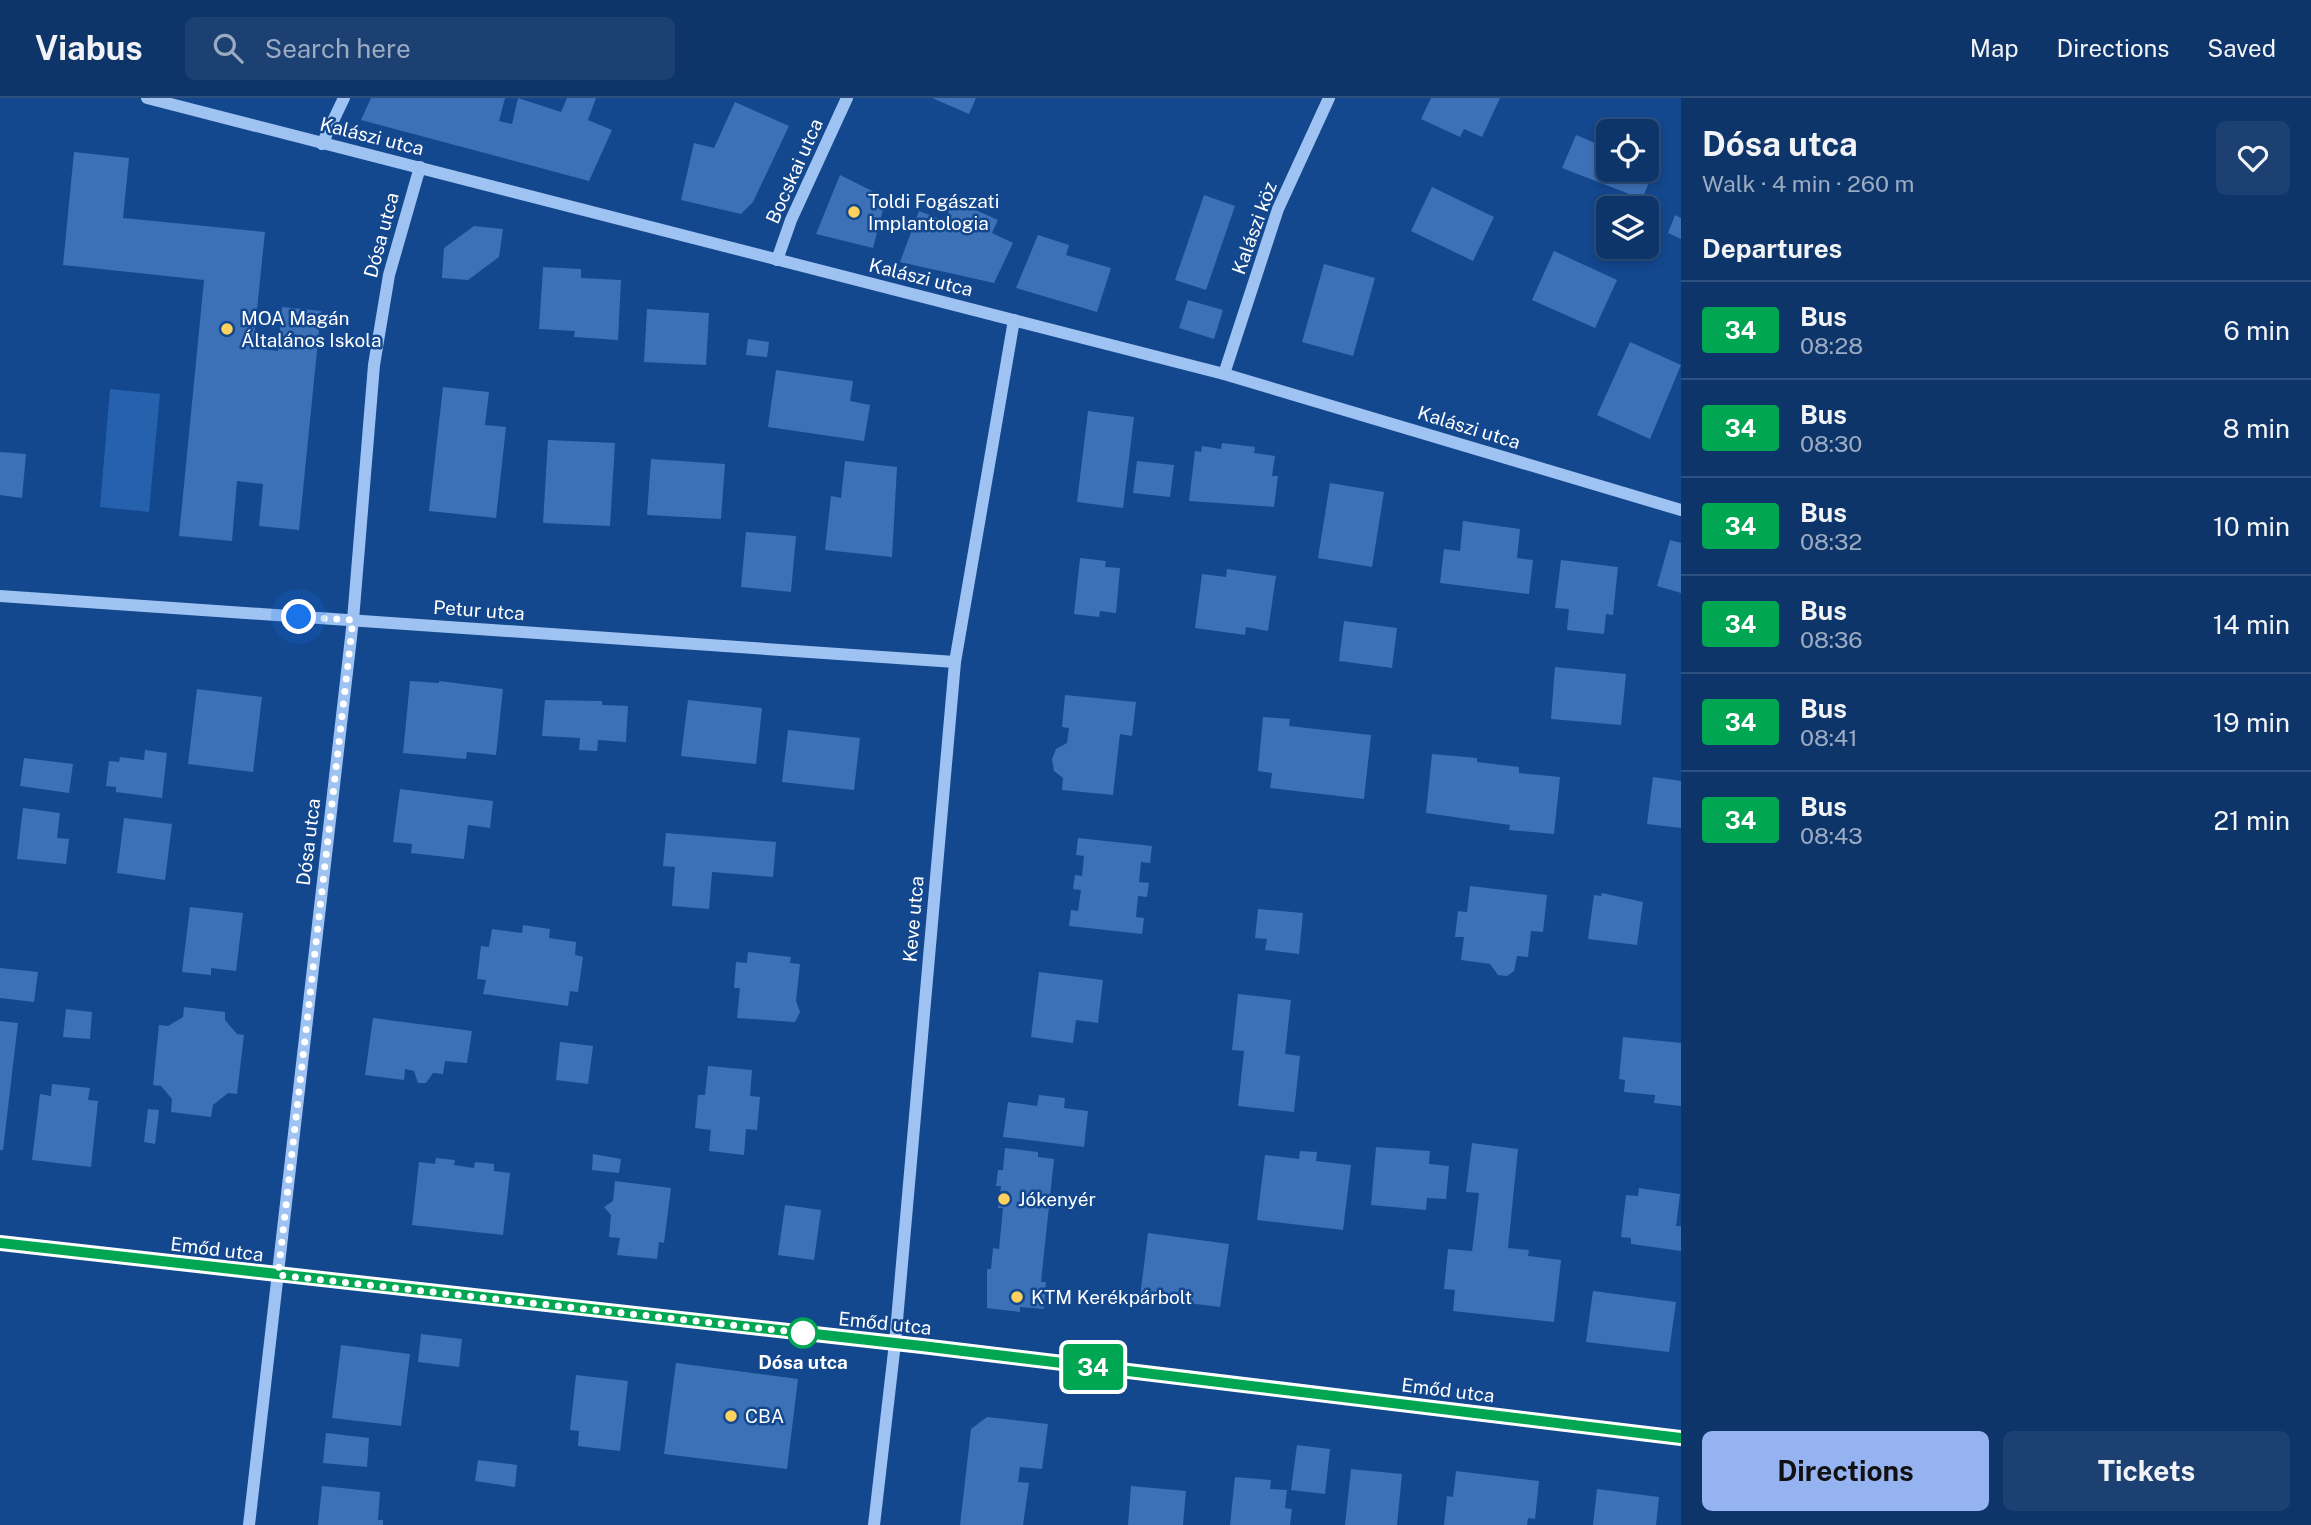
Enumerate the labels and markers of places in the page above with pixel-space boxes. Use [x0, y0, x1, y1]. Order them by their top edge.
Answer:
place label: Toldi Fogászati Implantologia [868, 190, 999, 234]
marker: Toldi Fogászati Implantologia [846, 204, 862, 220]
place label: MOA Magán Általános Iskola [241, 307, 381, 351]
marker: MOA Magán Általános Iskola [219, 321, 235, 337]
place label: Jókenyér [1018, 1188, 1096, 1210]
marker: Jókenyér [996, 1191, 1012, 1207]
place label: KTM Kerékpárbolt [1031, 1286, 1192, 1308]
marker: KTM Kerékpárbolt [1009, 1289, 1025, 1305]
marker: Dósa utca [788, 1318, 818, 1348]
place label: Dósa utca [758, 1351, 848, 1373]
place label: CBA [745, 1405, 784, 1427]
marker: CBA [723, 1408, 739, 1424]

